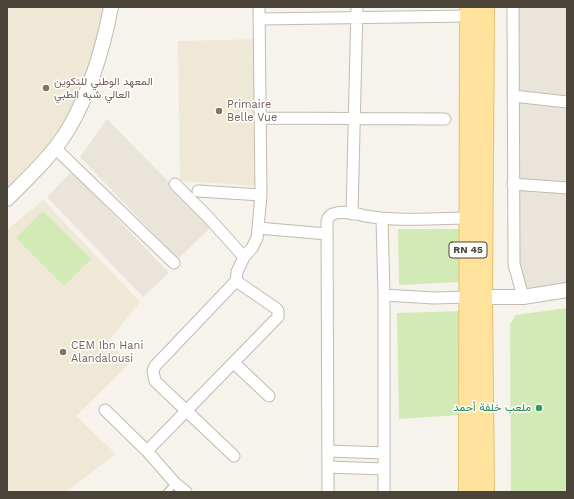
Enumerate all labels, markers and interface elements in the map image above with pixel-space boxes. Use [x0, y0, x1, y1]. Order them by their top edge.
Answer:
place label: المعهد الوطني للتكوين العالي شبه الطبي [54, 75, 153, 101]
marker: المعهد الوطني للتكوين العالي شبه الطبي [41, 83, 51, 93]
place label: Primaire Belle Vue [227, 98, 277, 124]
marker: Primaire Belle Vue [214, 106, 224, 116]
road number: RN 45 [449, 242, 487, 258]
place label: CEM Ibn Hani Alandalousi [71, 339, 143, 365]
marker: CEM Ibn Hani Alandalousi [58, 347, 68, 357]
place label: ملعب خلفة أحمد [454, 401, 531, 415]
marker: ملعب خلفة أحمد [534, 403, 544, 413]

